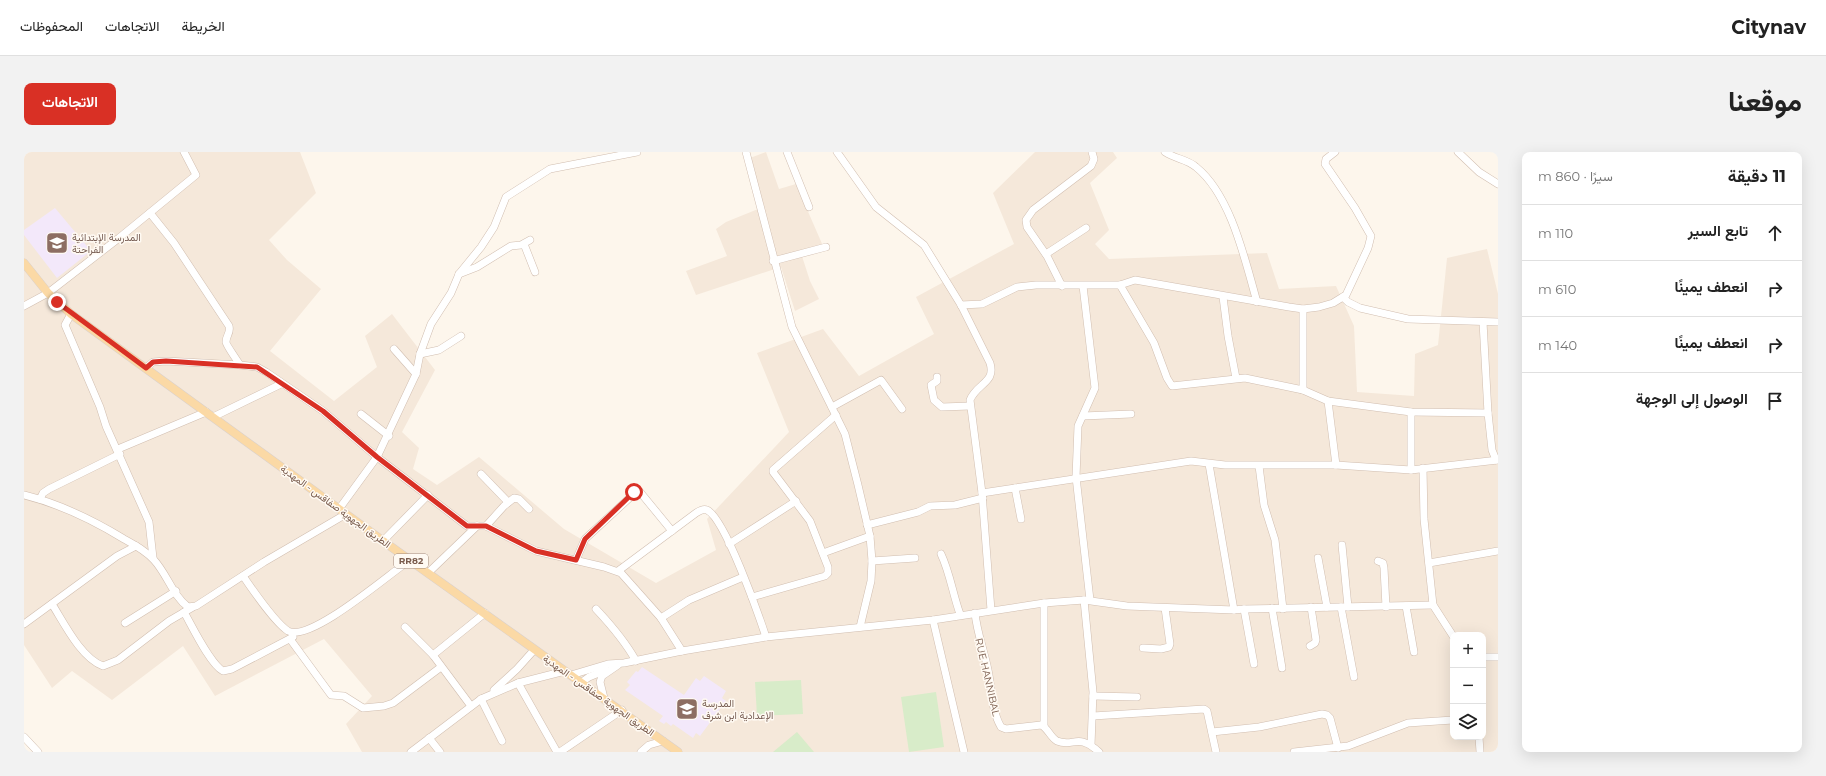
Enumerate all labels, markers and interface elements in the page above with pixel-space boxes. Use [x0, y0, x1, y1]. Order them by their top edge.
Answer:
text: Citynav [1731, 16, 1806, 39]
text: المحفوظات [20, 17, 83, 35]
text: الاتجاهات [105, 17, 159, 35]
text: الخريطة [181, 17, 225, 35]
button: الاتجاهات [24, 83, 116, 125]
text: موقعنا [1728, 84, 1802, 118]
text: 11 دقيقة [1728, 166, 1786, 186]
text: سيرًا · 860 m [1538, 168, 1613, 184]
text: تابع السير [1688, 221, 1748, 240]
icon: ahead [1764, 222, 1786, 244]
text: 110 m [1538, 225, 1573, 241]
school or university icon: المدرسة الإبتدائية الفراحتة [44, 230, 70, 256]
place label: المدرسة الإبتدائية الفراحتة [72, 231, 141, 256]
text: انعطف يمينًا [1675, 277, 1748, 296]
icon: right [1764, 278, 1786, 300]
text: 610 m [1538, 281, 1576, 297]
route end [48, 293, 66, 311]
text: انعطف يمينًا [1675, 333, 1748, 352]
icon: right [1764, 334, 1786, 356]
text: 140 m [1538, 337, 1577, 353]
text: الوصول إلى الوجهة [1636, 389, 1748, 408]
icon: arrive [1764, 390, 1786, 412]
street label: الطريق الجهوية صفاقس - المهدية [278, 462, 393, 551]
route start [625, 483, 643, 501]
road number: RR82 [394, 554, 428, 568]
map controls [1450, 632, 1486, 740]
button: + [1450, 632, 1486, 668]
street label: RUE HANNIBAL [972, 637, 1003, 717]
street label: الطريق الجهوية صفاقس - المهدية [540, 652, 657, 739]
button: − [1450, 668, 1486, 704]
school or university icon: المدرسة الإعدادية ابن شرف [674, 696, 700, 722]
place label: المدرسة الإعدادية ابن شرف [702, 697, 773, 722]
button: layers [1450, 704, 1486, 740]

